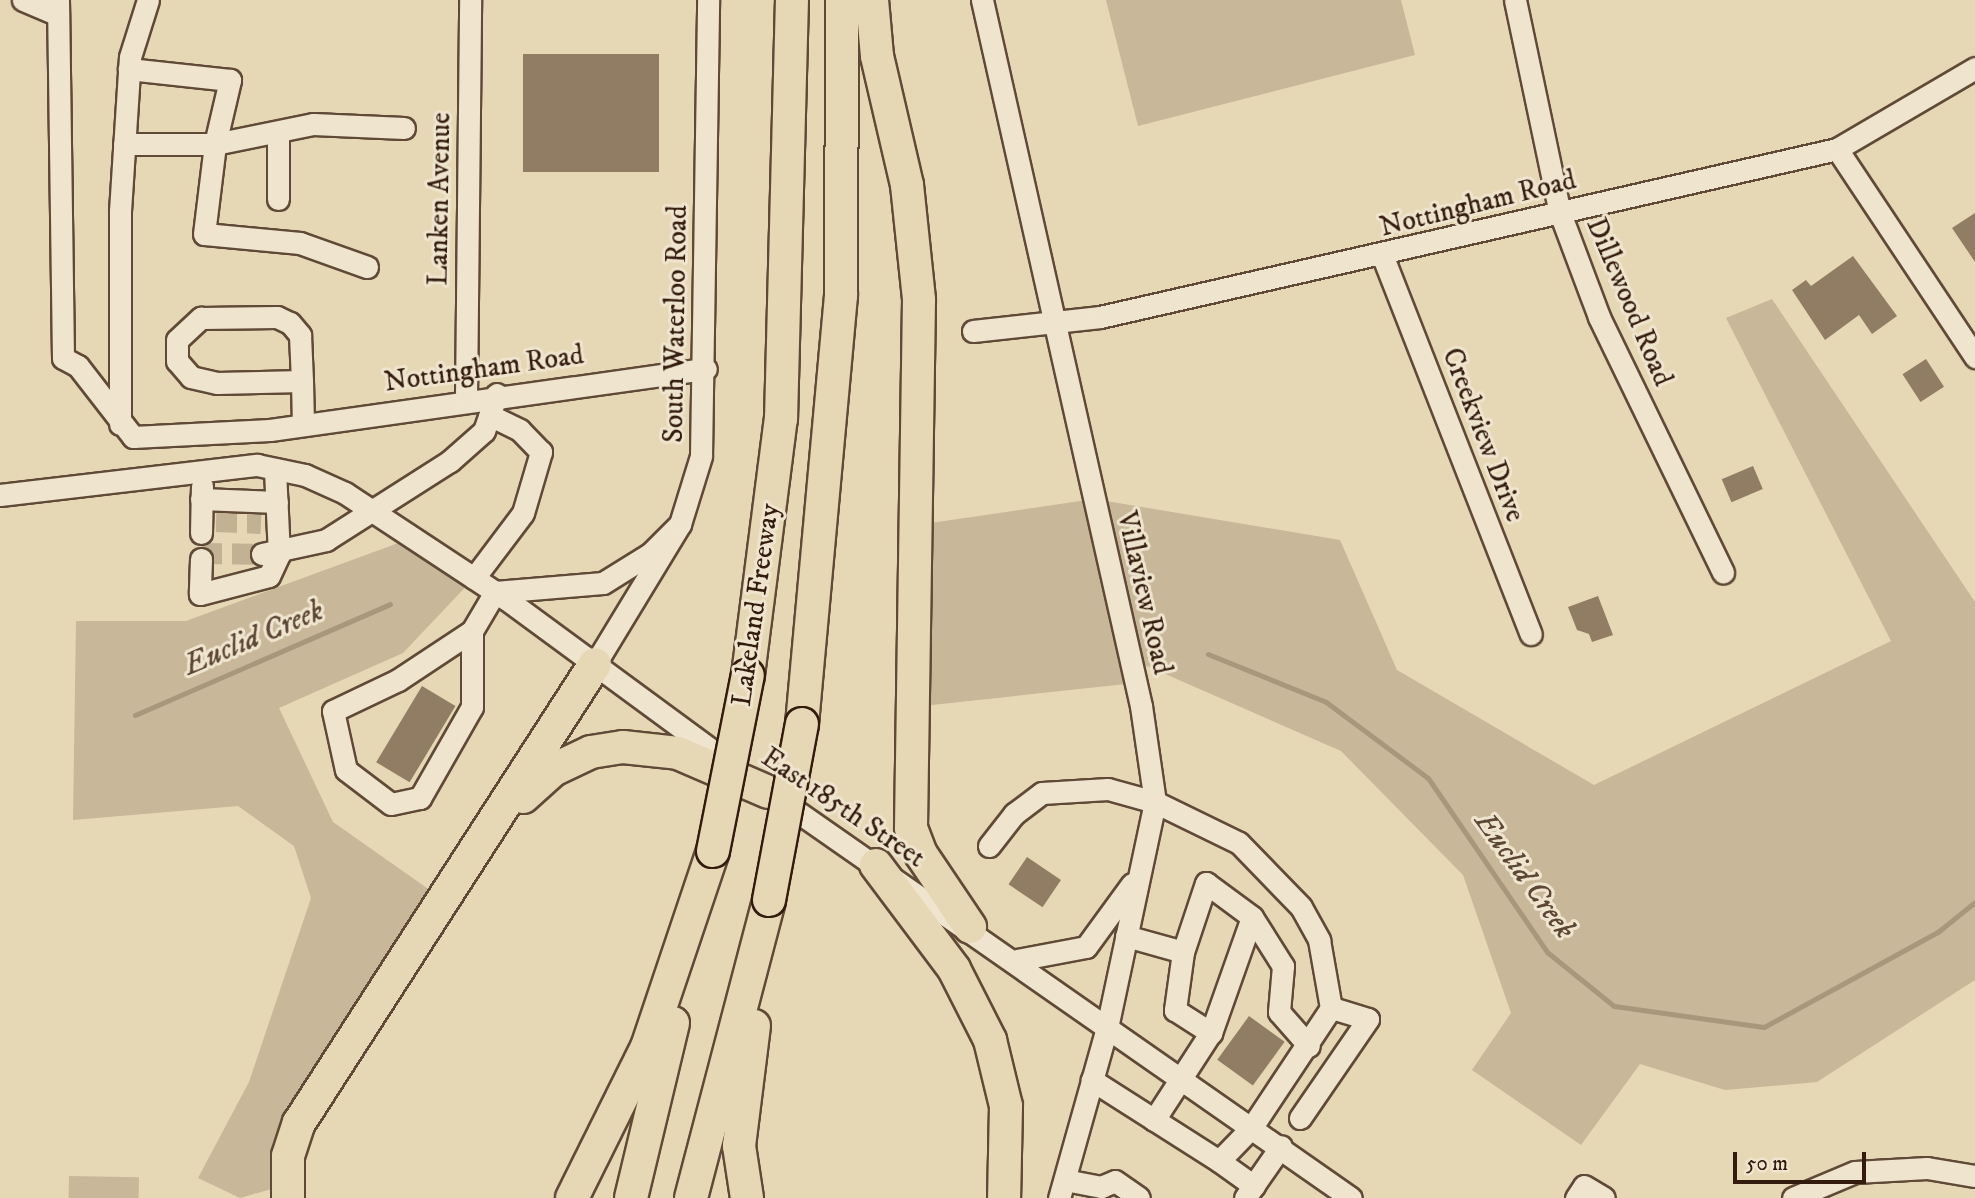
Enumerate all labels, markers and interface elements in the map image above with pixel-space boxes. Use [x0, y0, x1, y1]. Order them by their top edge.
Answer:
street label: Lanken Avenue [422, 112, 458, 286]
street label: Nottingham Road [1376, 163, 1580, 245]
street label: South Waterloo Road [657, 205, 695, 443]
street label: Dillewood Road [1578, 213, 1680, 391]
street label: Nottingham Road [382, 338, 586, 400]
street label: Creekview Drive [1434, 343, 1532, 527]
street label: Lakeland Freeway [725, 501, 787, 709]
street label: Villaview Road [1109, 508, 1179, 678]
water label: Euclid Creek [179, 594, 329, 684]
street label: East 185th Street [755, 741, 931, 875]
water label: Euclid Creek [1466, 806, 1582, 946]
scale bar [1737, 1138, 1870, 1182]
text: 50 m [1746, 1151, 1788, 1177]

